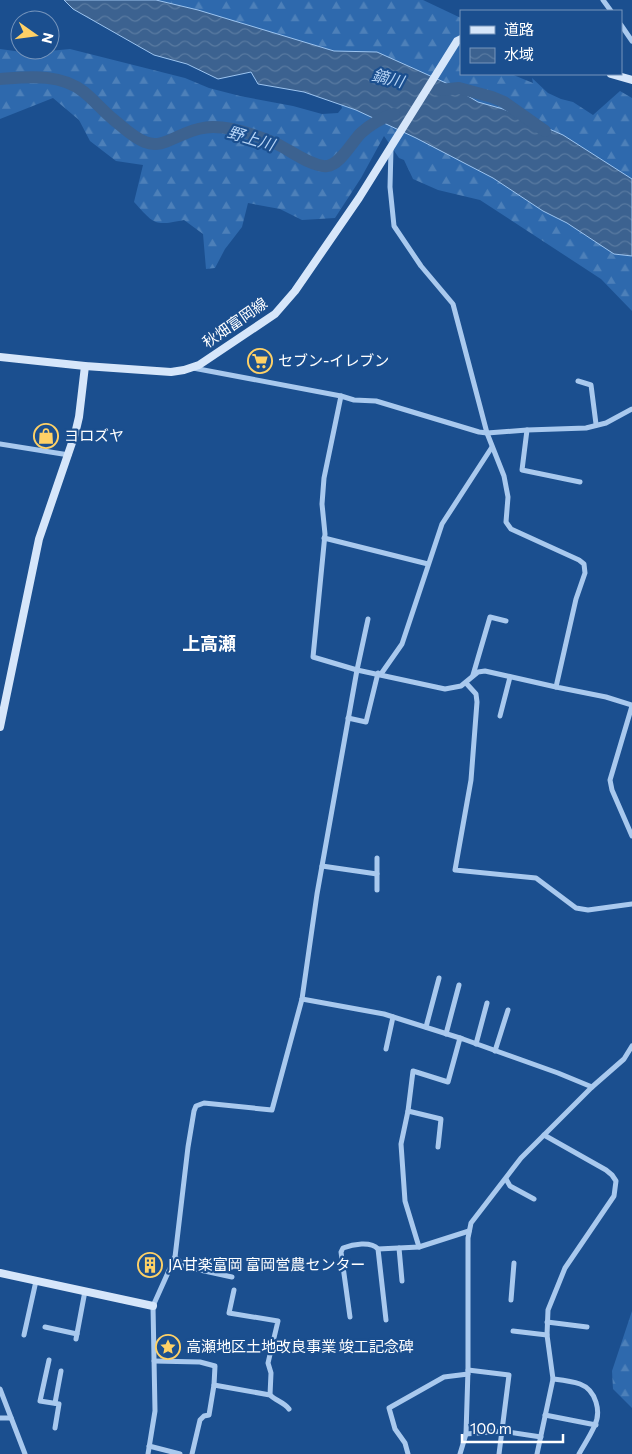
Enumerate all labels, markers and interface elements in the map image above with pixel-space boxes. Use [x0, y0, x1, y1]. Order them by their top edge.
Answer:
north arrow [10, 10, 60, 60]
legend [460, 10, 622, 75]
text: 道路 [504, 20, 534, 38]
text: N [39, 31, 58, 45]
text: 水域 [504, 45, 534, 63]
water label: 鏑川 [370, 64, 408, 91]
water label: 野上川 [225, 121, 279, 154]
street label: 秋畑富岡線 [199, 293, 270, 351]
supermarket icon: セブン-イレブン [247, 348, 273, 374]
place label: セブン-イレブン [278, 351, 389, 369]
shop icon: ヨロズヤ [33, 423, 59, 449]
place label: ヨロズヤ [64, 426, 124, 444]
district label: 上高瀬 [182, 632, 236, 654]
building icon: JA甘楽富岡 富岡営農センター [137, 1252, 163, 1278]
place label: JA甘楽富岡 富岡営農センター [168, 1255, 366, 1273]
place icon: 高瀬地区土地改良事業 竣工記念碑 [155, 1334, 181, 1360]
place label: 高瀬地区土地改良事業 竣工記念碑 [186, 1337, 414, 1355]
scale bar [462, 1412, 563, 1444]
text: 100 m [470, 1419, 512, 1437]

